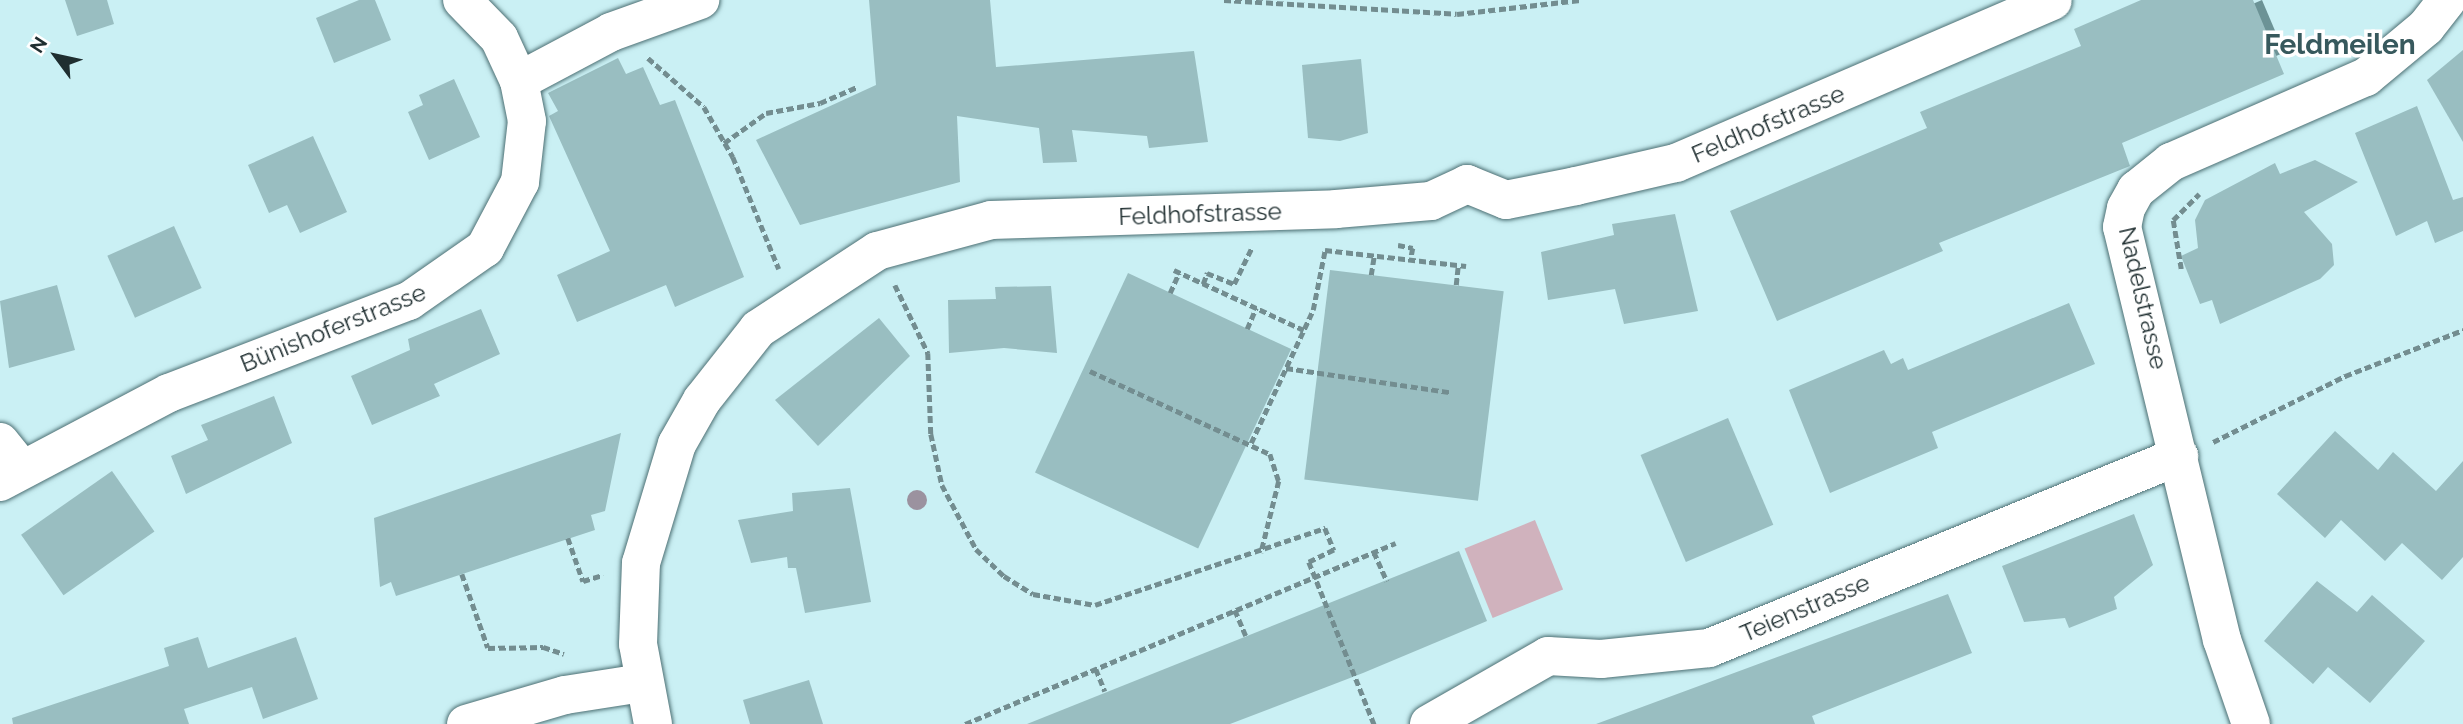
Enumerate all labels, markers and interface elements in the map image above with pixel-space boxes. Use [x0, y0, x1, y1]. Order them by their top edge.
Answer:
north arrow [21, 21, 91, 91]
district label: Feldmeilen [2264, 28, 2416, 62]
text: N [25, 32, 52, 57]
street label: Feldhofstrasse [1687, 79, 1849, 169]
street label: Feldhofstrasse [1118, 197, 1282, 231]
street label: Nadelstrasse [2113, 224, 2173, 372]
street label: Bünishoferstrasse [236, 278, 430, 378]
street label: Teienstrasse [1736, 568, 1874, 648]

